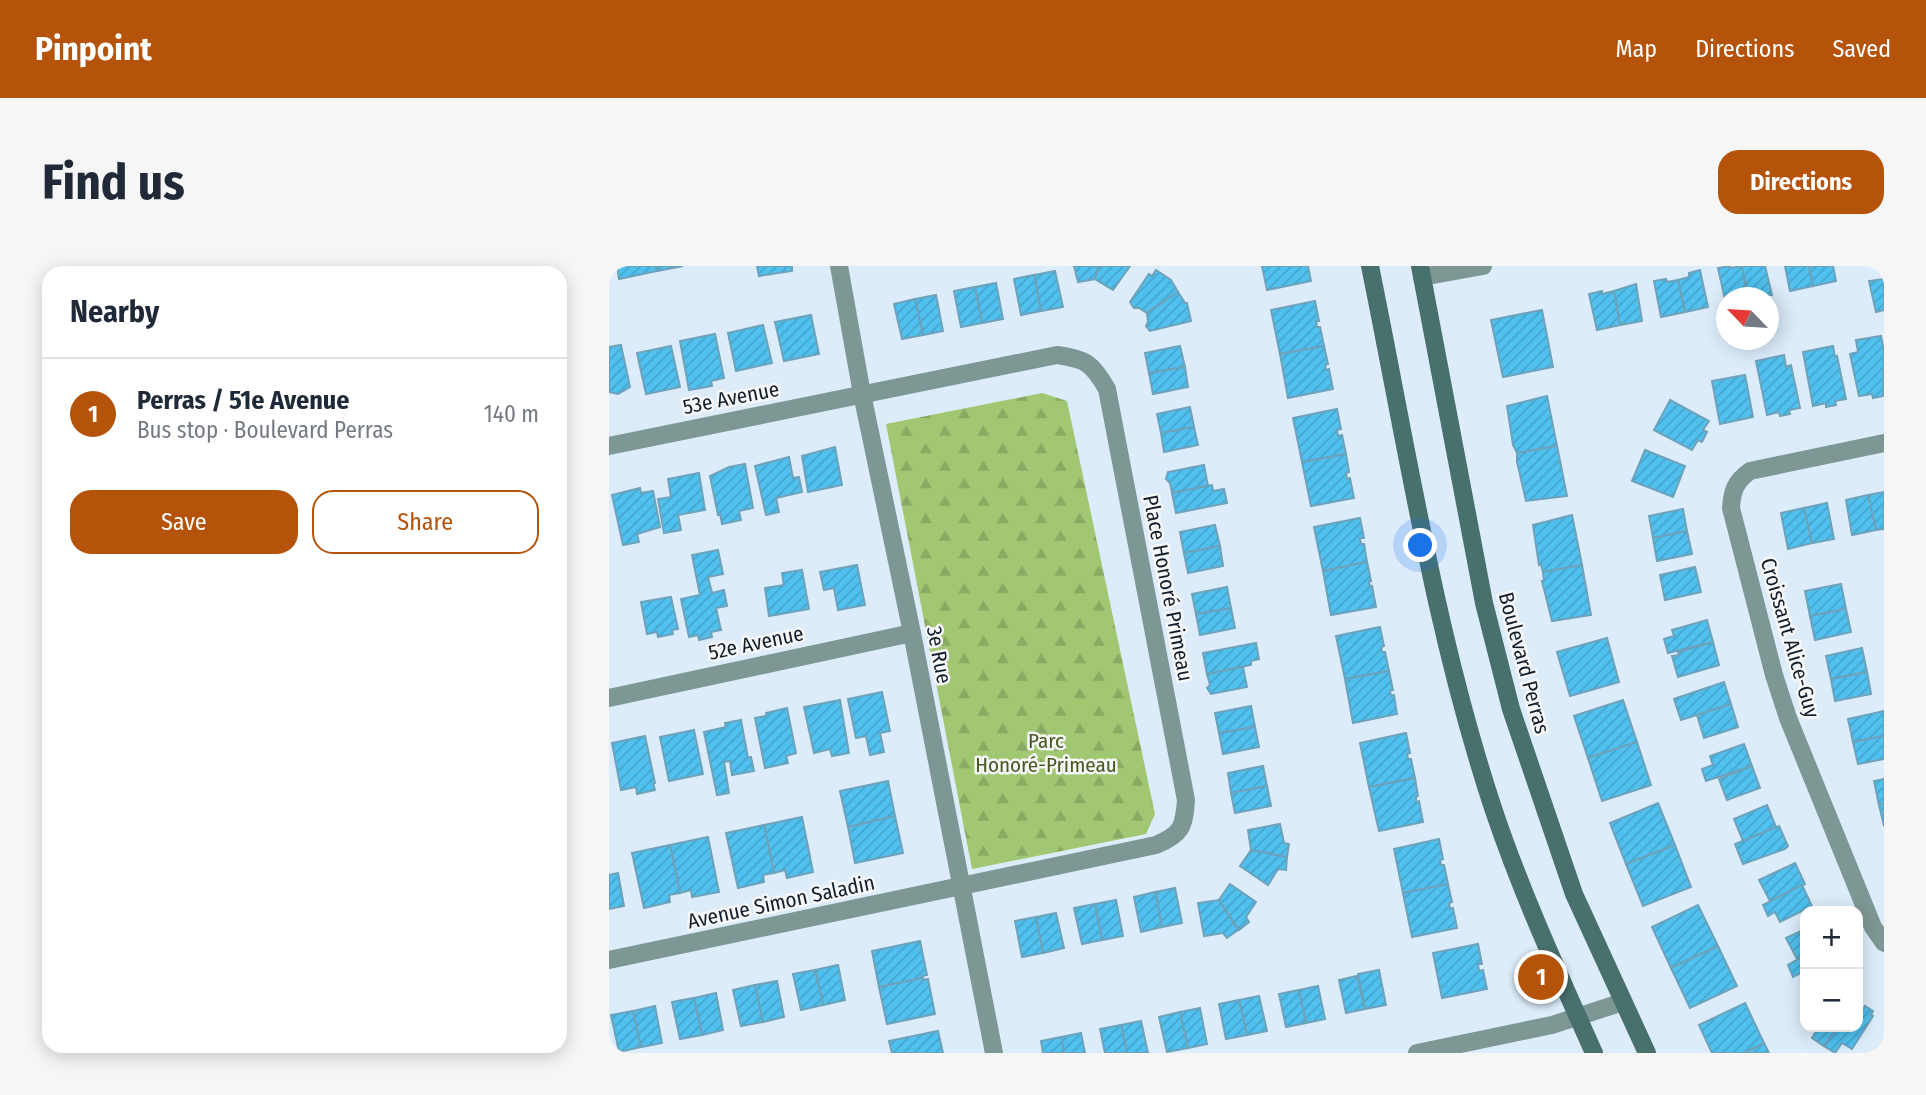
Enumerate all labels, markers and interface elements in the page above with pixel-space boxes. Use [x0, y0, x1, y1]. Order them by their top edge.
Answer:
text: Pinpoint [35, 29, 152, 69]
text: Map [1616, 35, 1657, 63]
text: Directions [1695, 35, 1794, 63]
text: Saved [1832, 35, 1891, 63]
button: Directions [1718, 150, 1884, 214]
text: Find us [42, 153, 185, 212]
north arrow [1716, 287, 1779, 350]
text: Nearby [70, 294, 159, 330]
street label: 53e Avenue [681, 376, 781, 420]
text: Perras / 51e Avenue [137, 385, 350, 416]
text: 1 [88, 400, 98, 428]
text: 140 m [484, 400, 539, 428]
text: Bus stop · Boulevard Perras [137, 416, 393, 444]
button: Save [70, 490, 298, 554]
button: Share [312, 490, 539, 554]
street label: Place Honoré Primeau [1137, 493, 1199, 683]
your location [1403, 528, 1437, 562]
street label: Croissant Alice-Guy [1755, 555, 1825, 722]
street label: Boulevard Perras [1493, 589, 1555, 737]
street label: 52e Avenue [706, 620, 806, 666]
street label: 3e Rue [921, 624, 957, 686]
park label: Parc Honoré-Primeau [975, 728, 1117, 778]
street label: Avenue Simon Saladin [685, 869, 877, 935]
map controls [1800, 906, 1863, 1032]
button: + [1800, 906, 1863, 969]
pin: 1 [1518, 951, 1564, 1003]
button: − [1800, 969, 1863, 1032]

